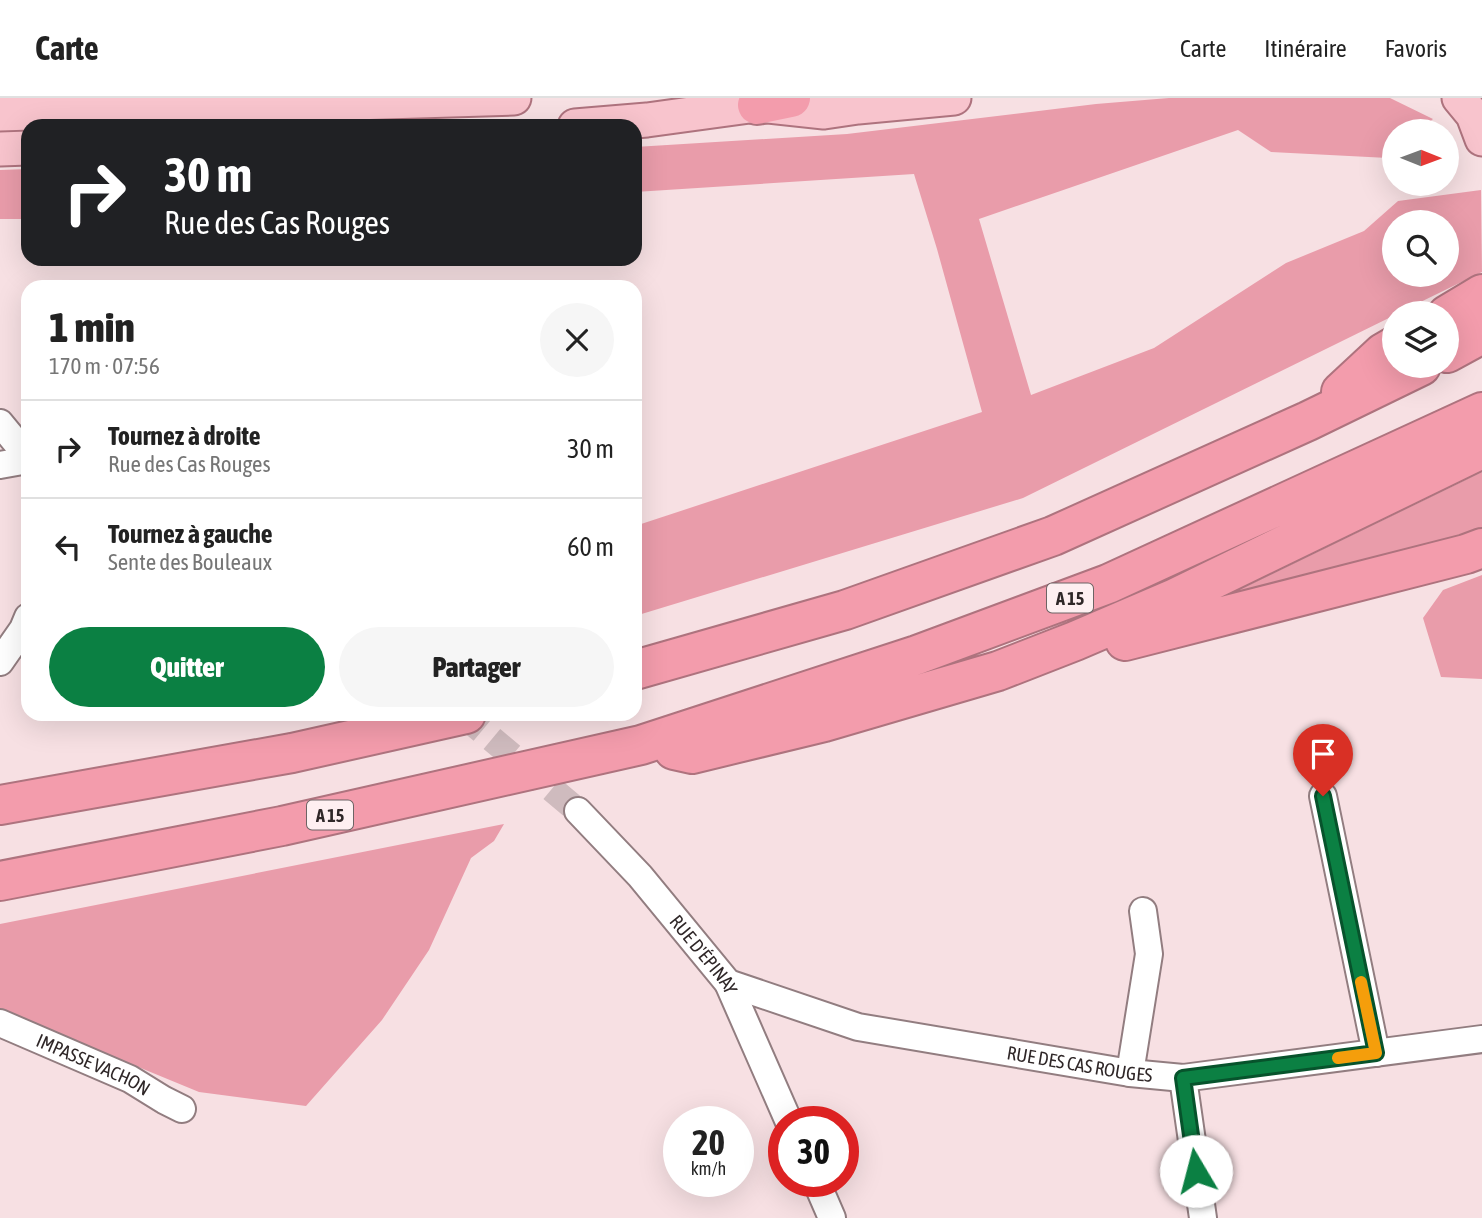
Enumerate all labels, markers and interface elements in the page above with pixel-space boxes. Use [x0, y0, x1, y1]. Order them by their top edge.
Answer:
text: Carte [35, 29, 99, 67]
text: Carte [1180, 35, 1226, 62]
text: Itinéraire [1264, 35, 1347, 62]
text: Favoris [1385, 35, 1447, 62]
north arrow [1382, 119, 1460, 196]
map controls [1382, 119, 1459, 378]
text: 30 m [164, 146, 252, 202]
icon: right [49, 147, 140, 238]
text: Rue des Cas Rouges [164, 204, 390, 241]
button: search [1382, 210, 1459, 287]
button: layers [1382, 301, 1459, 378]
text: 1 min [49, 303, 135, 351]
button: close [540, 303, 614, 377]
text: 170 m · 07:56 [49, 353, 160, 379]
text: Tournez à droite [108, 421, 261, 451]
icon: right [49, 430, 87, 468]
text: 30 m [567, 434, 614, 464]
text: Rue des Cas Rouges [108, 451, 271, 477]
text: Tournez à gauche [108, 519, 273, 549]
icon: left [49, 528, 87, 566]
text: 60 m [567, 532, 614, 562]
text: Sente des Bouleaux [108, 549, 272, 575]
road number: A 15 [1047, 584, 1093, 612]
button: Quitter [49, 627, 325, 707]
button: Partager [339, 627, 614, 707]
pin [1293, 724, 1353, 796]
icon: arrive [1304, 735, 1342, 773]
road number: A 15 [307, 800, 353, 830]
street label: RUE D'ÉPINAY [665, 910, 742, 997]
street label: IMPASSE VACHON [33, 1029, 154, 1100]
street label: RUE DES CAS ROUGES [1005, 1041, 1153, 1086]
speed limit sign: 30 [768, 1106, 859, 1197]
text: 20 [692, 1122, 725, 1162]
position arrow [1159, 1134, 1233, 1208]
text: km/h [691, 1158, 726, 1179]

